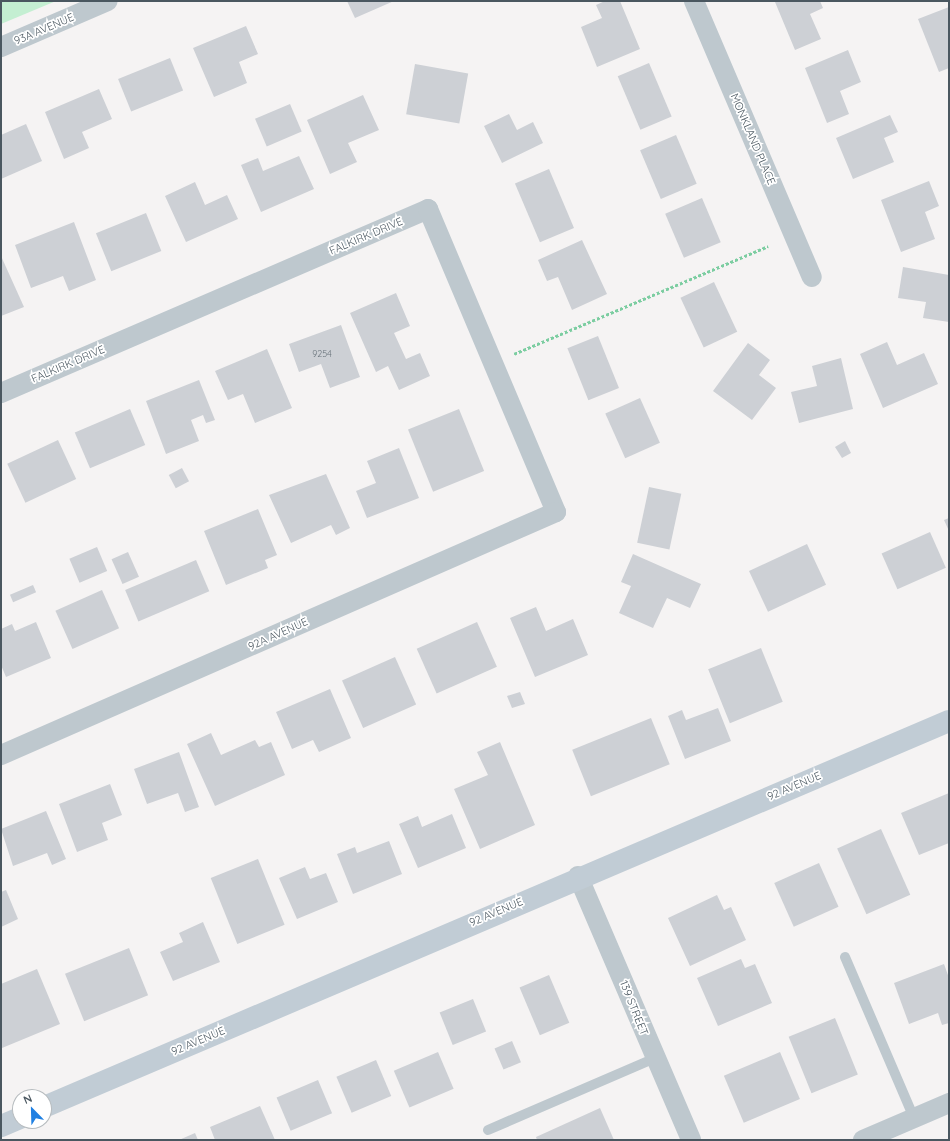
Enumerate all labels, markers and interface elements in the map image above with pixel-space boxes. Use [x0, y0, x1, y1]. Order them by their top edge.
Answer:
street label: 93A AVENUE [12, 10, 76, 48]
street label: MONKLAND PLACE [728, 91, 778, 187]
street label: FALKIRK DRIVE [327, 215, 405, 257]
street label: FALKIRK DRIVE [29, 343, 107, 385]
house number: 9254 [312, 349, 332, 359]
street label: 92A AVENUE [246, 615, 310, 653]
street label: 92 AVENUE [765, 769, 823, 803]
street label: 92 AVENUE [467, 895, 525, 929]
street label: 139 STREET [617, 978, 651, 1038]
street label: 92 AVENUE [169, 1024, 227, 1058]
north arrow [12, 1089, 52, 1129]
text: N [21, 1091, 34, 1107]

